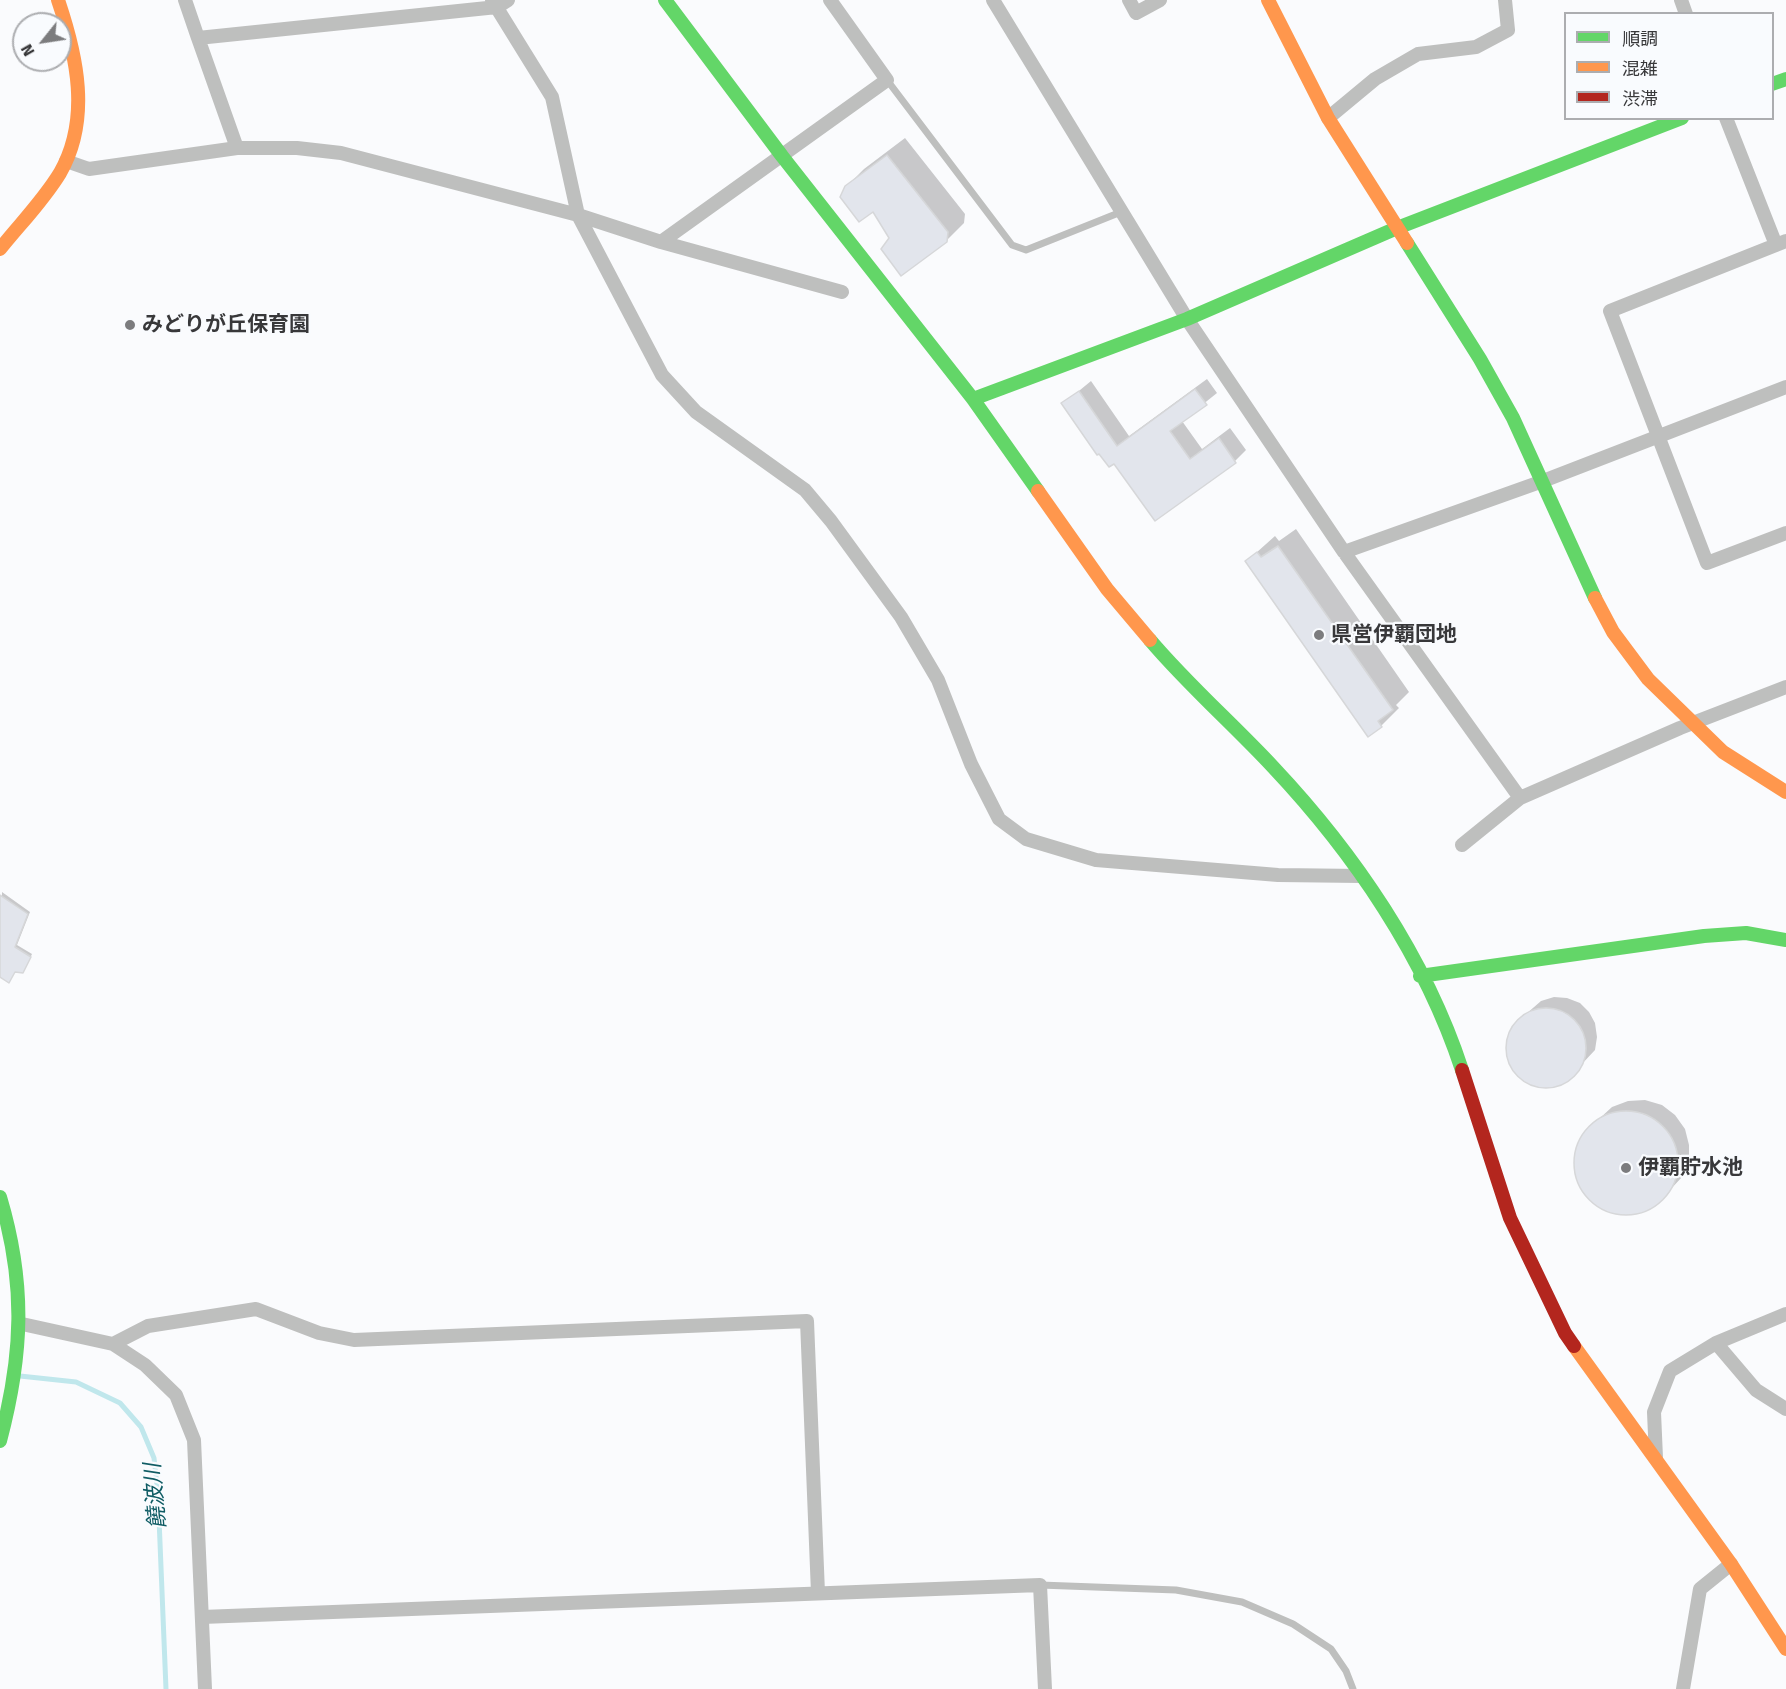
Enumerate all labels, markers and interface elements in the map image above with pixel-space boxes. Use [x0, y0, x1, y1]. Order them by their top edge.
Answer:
north arrow [12, 12, 72, 72]
legend [1564, 12, 1774, 120]
text: 順調 [1622, 28, 1658, 50]
text: N [17, 41, 39, 60]
text: 混雑 [1622, 58, 1658, 80]
text: 渋滞 [1622, 88, 1658, 110]
place label: みどりが丘保育園 [142, 312, 310, 338]
marker: みどりが丘保育園 [123, 318, 137, 332]
place label: 県営伊覇団地 [1331, 622, 1457, 648]
marker: 県営伊覇団地 [1312, 628, 1326, 642]
place label: 伊覇貯水池 [1638, 1155, 1743, 1181]
marker: 伊覇貯水池 [1619, 1161, 1633, 1175]
water label: 饒波川 [140, 1462, 172, 1530]

